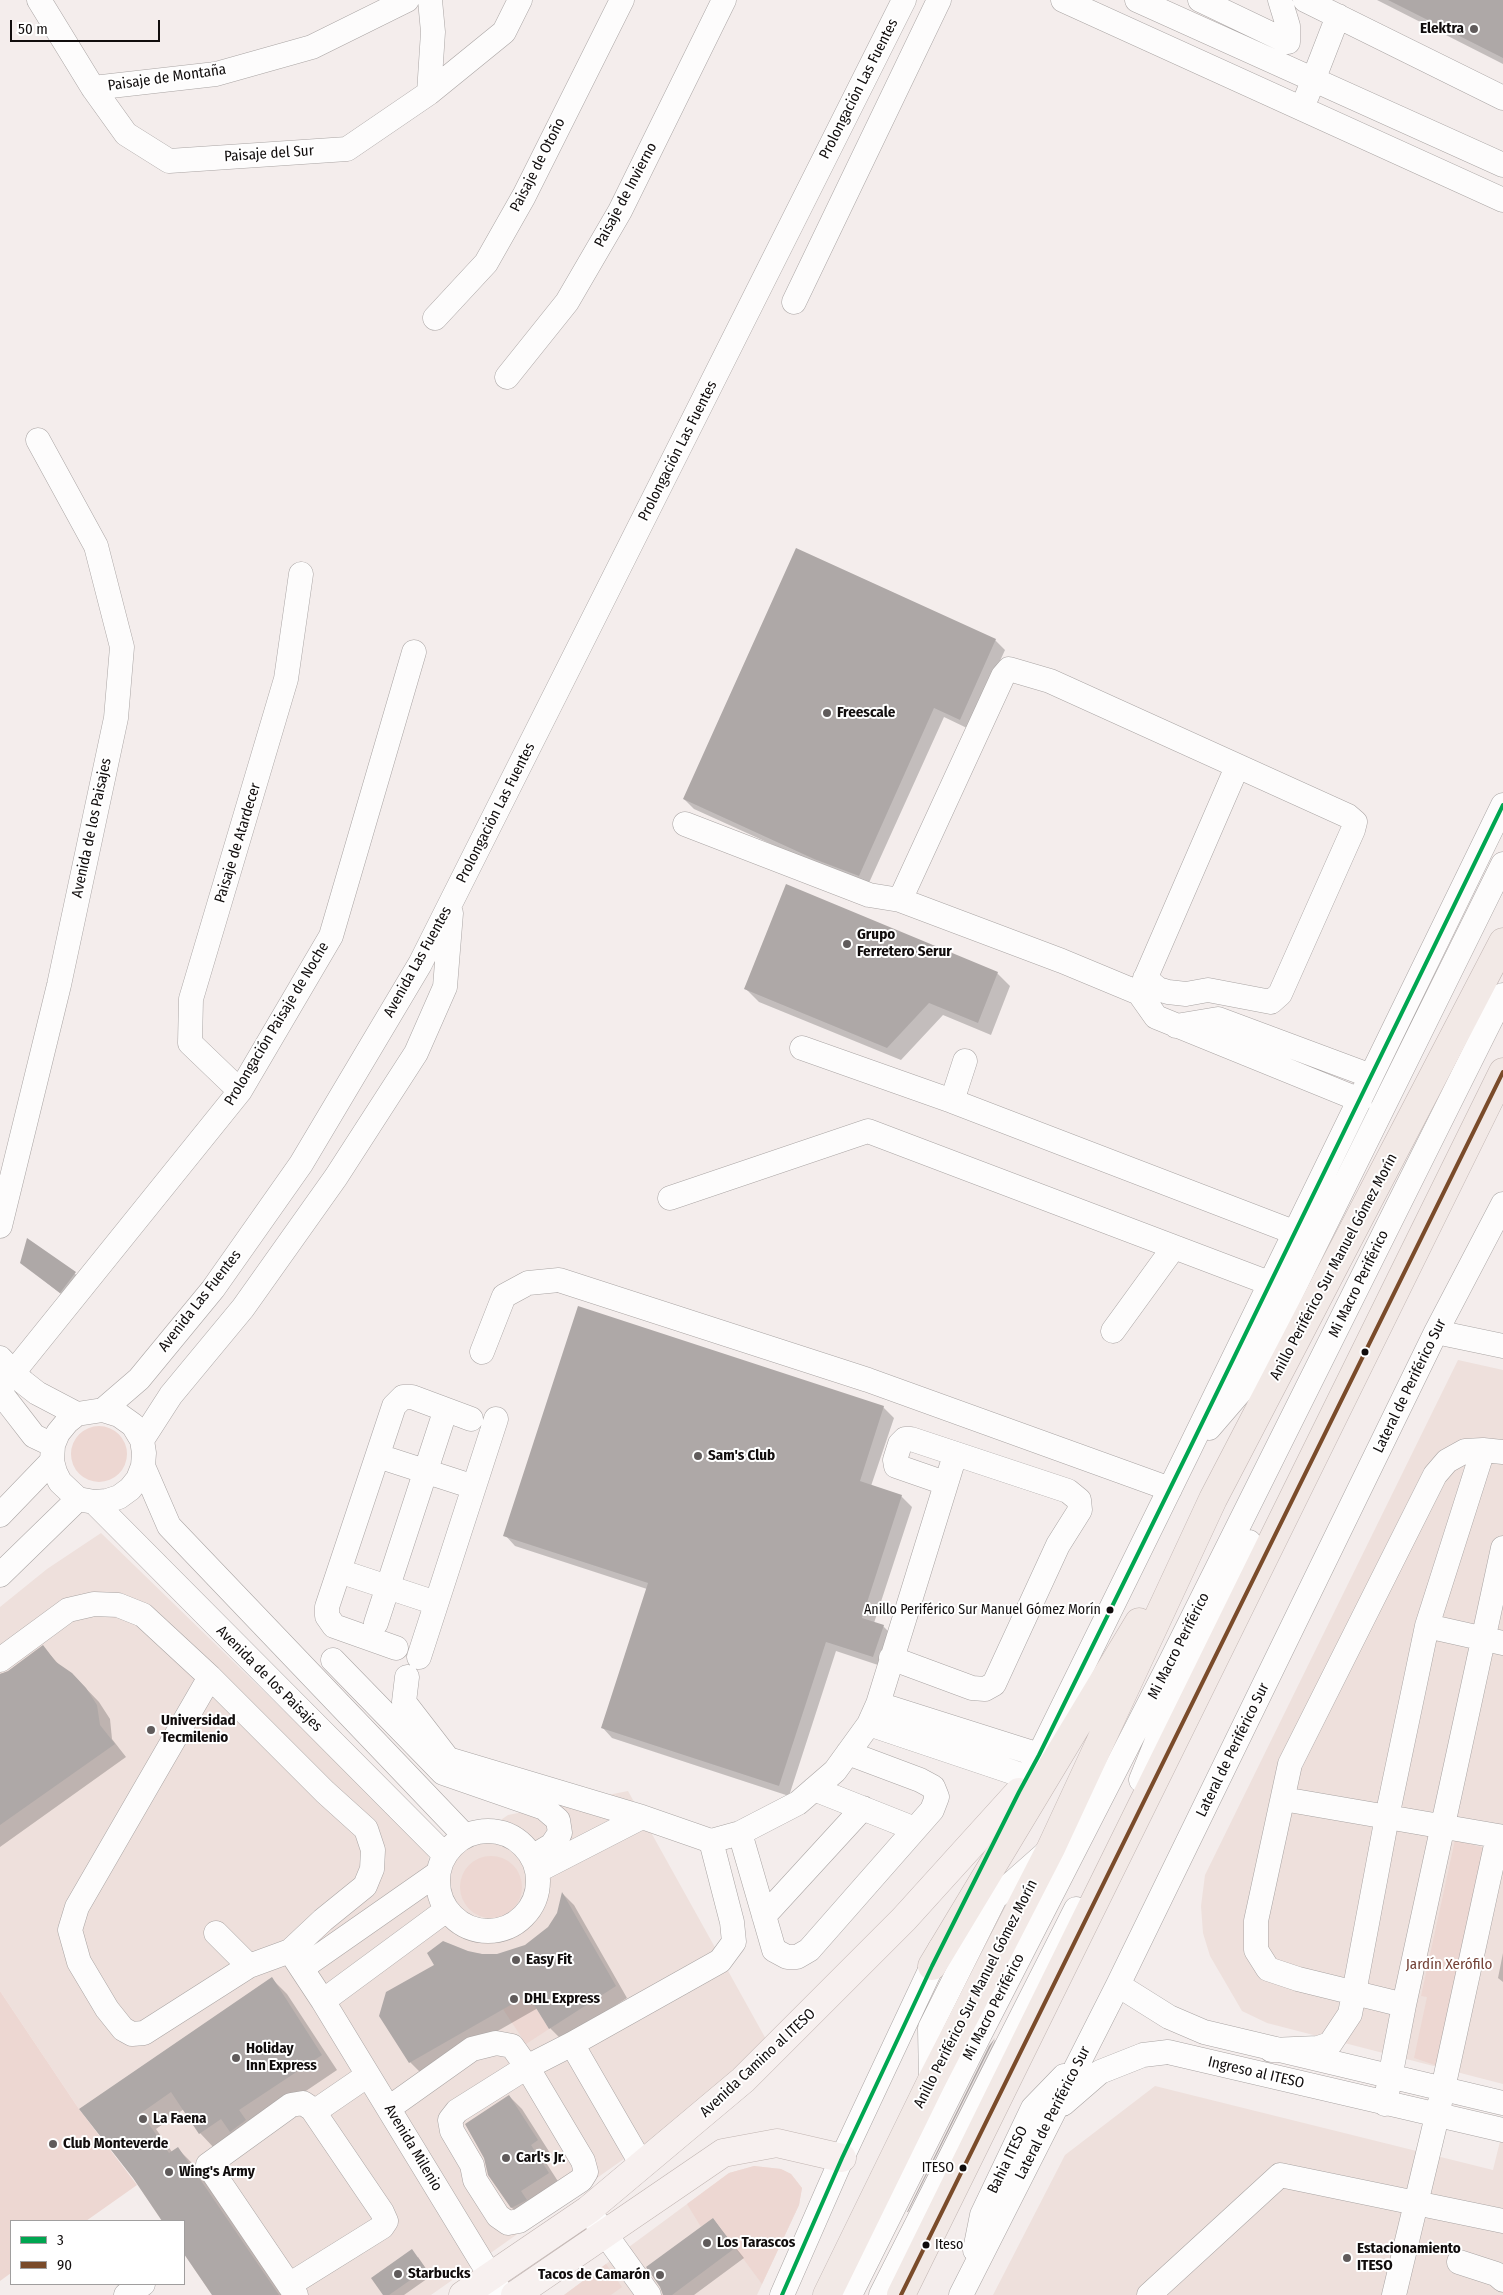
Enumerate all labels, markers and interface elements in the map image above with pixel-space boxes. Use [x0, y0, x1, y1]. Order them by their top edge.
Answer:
scale bar [12, 10, 162, 42]
street label: Prolongación Las Fuentes [816, 16, 902, 162]
text: 50 m [18, 20, 48, 38]
place label: Elektra [1420, 20, 1464, 38]
marker: Elektra [1468, 23, 1480, 35]
street label: Paisaje de Montaña [107, 61, 227, 95]
street label: Paisaje de Otoño [507, 115, 569, 215]
street label: Paisaje de Invierno [591, 140, 661, 250]
street label: Paisaje del Sur [224, 142, 314, 166]
street label: Prolongación Las Fuentes [635, 378, 721, 524]
place label: Freescale [837, 704, 895, 722]
marker: Freescale [821, 707, 833, 719]
street label: Prolongación Las Fuentes [453, 740, 539, 886]
street label: Avenida de los Paisajes [68, 756, 116, 900]
street label: Paisaje de Atardecer [211, 781, 265, 905]
street label: Avenida Las Fuentes [380, 903, 456, 1021]
place label: Grupo Ferretero Serur [857, 926, 952, 961]
marker: Grupo Ferretero Serur [841, 938, 853, 950]
street label: Prolongación Paisaje de Noche [221, 939, 333, 1109]
street label: Anillo Periférico Sur Manuel Gómez Morín [1266, 1151, 1402, 1383]
street label: Mi Macro Periférico [1325, 1227, 1393, 1341]
street label: Avenida Las Fuentes [155, 1247, 245, 1355]
street label: Lateral de Periférico Sur [1370, 1316, 1450, 1456]
unlabelled marker [1360, 1347, 1370, 1357]
place label: Sam's Club [708, 1447, 775, 1465]
marker: Sam's Club [692, 1450, 704, 1462]
street label: Mi Macro Periférico [1144, 1590, 1214, 1702]
place label: Anillo Periférico Sur Manuel Gómez Morín [864, 1602, 1101, 1618]
marker: Anillo Periférico Sur Manuel Gómez Morín [1105, 1605, 1115, 1615]
street label: Avenida de los Paisajes [212, 1622, 326, 1736]
street label: Lateral de Periférico Sur [1193, 1680, 1273, 1820]
place label: Universidad Tecmilenio [161, 1712, 236, 1747]
marker: Universidad Tecmilenio [145, 1724, 157, 1736]
street label: Anillo Periférico Sur Manuel Gómez Morín [910, 1877, 1042, 2111]
place label: Easy Fit [526, 1951, 572, 1969]
street label: Mi Macro Periférico [959, 1951, 1029, 2063]
marker: Easy Fit [510, 1954, 522, 1966]
park label: Jardín Xerófilo [1406, 1956, 1492, 1974]
place label: DHL Express [524, 1990, 600, 2008]
marker: DHL Express [508, 1993, 520, 2005]
street label: Avenida Camino al ITESO [697, 2005, 819, 2121]
place label: Holiday Inn Express [246, 2040, 317, 2075]
street label: Lateral de Periférico Sur [1012, 2043, 1094, 2183]
marker: Holiday Inn Express [230, 2052, 242, 2064]
street label: Ingreso al ITESO [1206, 2053, 1306, 2093]
street label: Avenida Milenio [380, 2101, 446, 2195]
place label: La Faena [153, 2110, 207, 2128]
marker: La Faena [137, 2113, 149, 2125]
street label: Bahia ITESO [984, 2123, 1032, 2197]
place label: Club Monteverde [63, 2135, 168, 2153]
marker: Club Monteverde [47, 2138, 59, 2150]
place label: Carl's Jr. [516, 2149, 565, 2167]
marker: Carl's Jr. [500, 2152, 512, 2164]
place label: ITESO [922, 2160, 954, 2176]
place label: Wing's Army [179, 2163, 255, 2181]
marker: ITESO [958, 2163, 968, 2173]
marker: Wing's Army [163, 2166, 175, 2178]
legend [10, 2220, 185, 2285]
text: 3 [57, 2231, 64, 2249]
place label: Los Tarascos [717, 2234, 795, 2252]
marker: Los Tarascos [701, 2237, 713, 2249]
place label: Iteso [935, 2237, 963, 2253]
marker: Iteso [921, 2240, 931, 2250]
place label: Estacionamiento ITESO [1357, 2240, 1461, 2275]
marker: Estacionamiento ITESO [1341, 2252, 1353, 2264]
text: 90 [57, 2256, 72, 2274]
place label: Starbucks [408, 2265, 470, 2283]
place label: Tacos de Camarón [538, 2266, 650, 2284]
marker: Starbucks [392, 2268, 404, 2280]
marker: Tacos de Camarón [654, 2269, 666, 2281]

